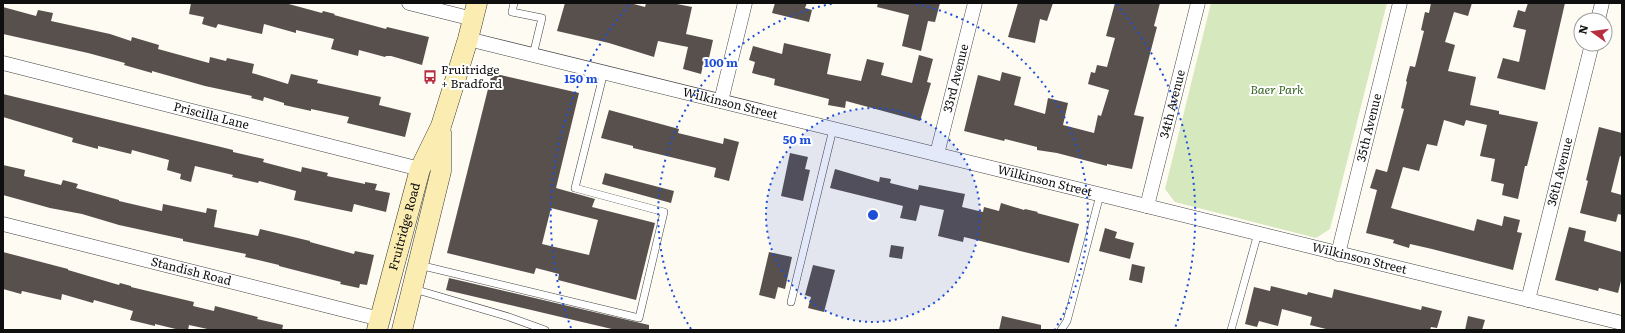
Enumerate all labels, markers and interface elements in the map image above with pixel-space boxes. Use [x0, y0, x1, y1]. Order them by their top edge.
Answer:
north arrow [1573, 12, 1613, 52]
text: N [1573, 23, 1591, 36]
street label: 33rd Avenue [938, 42, 972, 114]
text: 100 m [704, 53, 738, 71]
place label: Fruitridge + Bradford [441, 60, 503, 92]
street label: 34th Avenue [1154, 68, 1189, 140]
bus stop icon: Fruitridge + Bradford [422, 69, 438, 85]
text: 150 m [564, 69, 598, 87]
park label: Baer Park [1250, 80, 1304, 98]
street label: Wilkinson Street [681, 82, 780, 123]
street label: 35th Avenue [1351, 91, 1385, 164]
street label: Priscilla Lane [172, 97, 251, 133]
text: 50 m [783, 130, 811, 148]
street label: 36th Avenue [1542, 135, 1576, 208]
street label: Wilkinson Street [996, 160, 1094, 200]
street label: Fruitridge Road [383, 180, 424, 272]
centre of rings [866, 208, 880, 222]
street label: Wilkinson Street [1310, 237, 1409, 278]
street label: Standish Road [149, 252, 234, 289]

